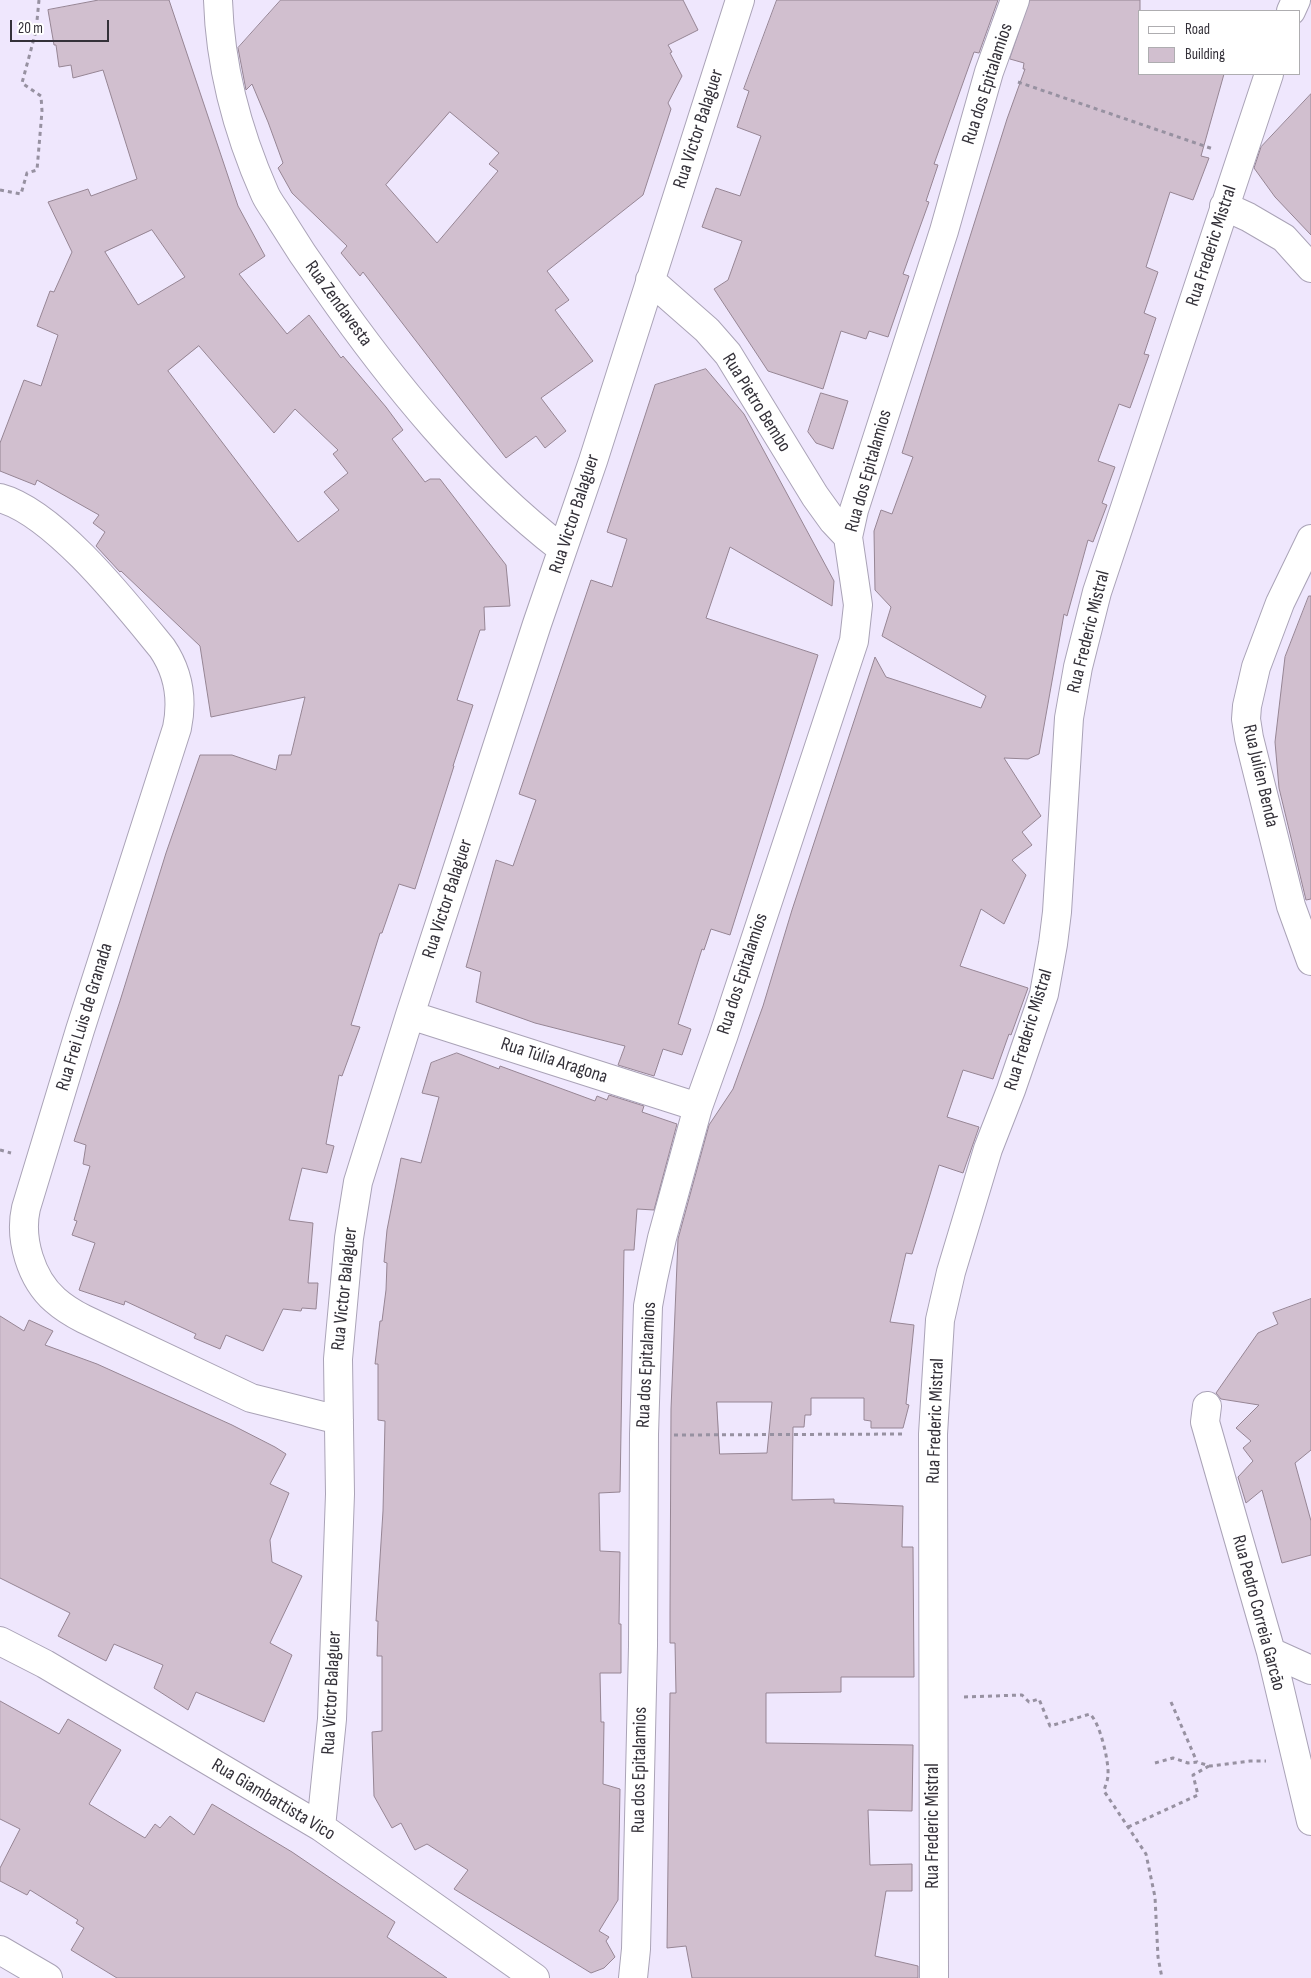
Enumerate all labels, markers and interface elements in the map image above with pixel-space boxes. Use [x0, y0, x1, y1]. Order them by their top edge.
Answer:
scale bar [12, 10, 111, 42]
legend [1138, 10, 1301, 75]
text: 20 m [18, 19, 43, 38]
street label: Rua dos Epitalamios [958, 20, 1018, 148]
text: Road [1185, 20, 1210, 39]
text: Building [1185, 45, 1225, 64]
street label: Rua Victor Balaguer [669, 67, 729, 191]
street label: Rua Frederic Mistral [1182, 183, 1242, 309]
street label: Rua Zendavesta [299, 257, 377, 351]
street label: Rua Pietro Bembo [717, 349, 795, 457]
street label: Rua dos Epitalamios [841, 407, 897, 535]
street label: Rua Victor Balaguer [545, 452, 605, 576]
street label: Rua Frederic Mistral [1063, 568, 1115, 696]
street label: Rua Julien Benda [1237, 722, 1283, 830]
street label: Rua Victor Balaguer [418, 837, 478, 961]
street label: Rua dos Epitalamios [713, 910, 773, 1038]
street label: Rua Frei Luis de Granada [52, 940, 118, 1094]
street label: Rua Frederic Mistral [1000, 967, 1058, 1093]
street label: Rua Túlia Aragona [498, 1033, 610, 1089]
street label: Rua Victor Balaguer [327, 1226, 363, 1352]
street label: Rua dos Epitalamios [632, 1301, 662, 1429]
street label: Rua Frederic Mistral [922, 1358, 950, 1484]
street label: Rua Pedro Correia Garcão [1226, 1533, 1290, 1693]
street label: Rua Victor Balaguer [317, 1631, 347, 1755]
street label: Rua dos Epitalamios [628, 1707, 652, 1833]
street label: Rua Giambattista Vico [207, 1754, 339, 1846]
street label: Rua Frederic Mistral [922, 1763, 944, 1889]

